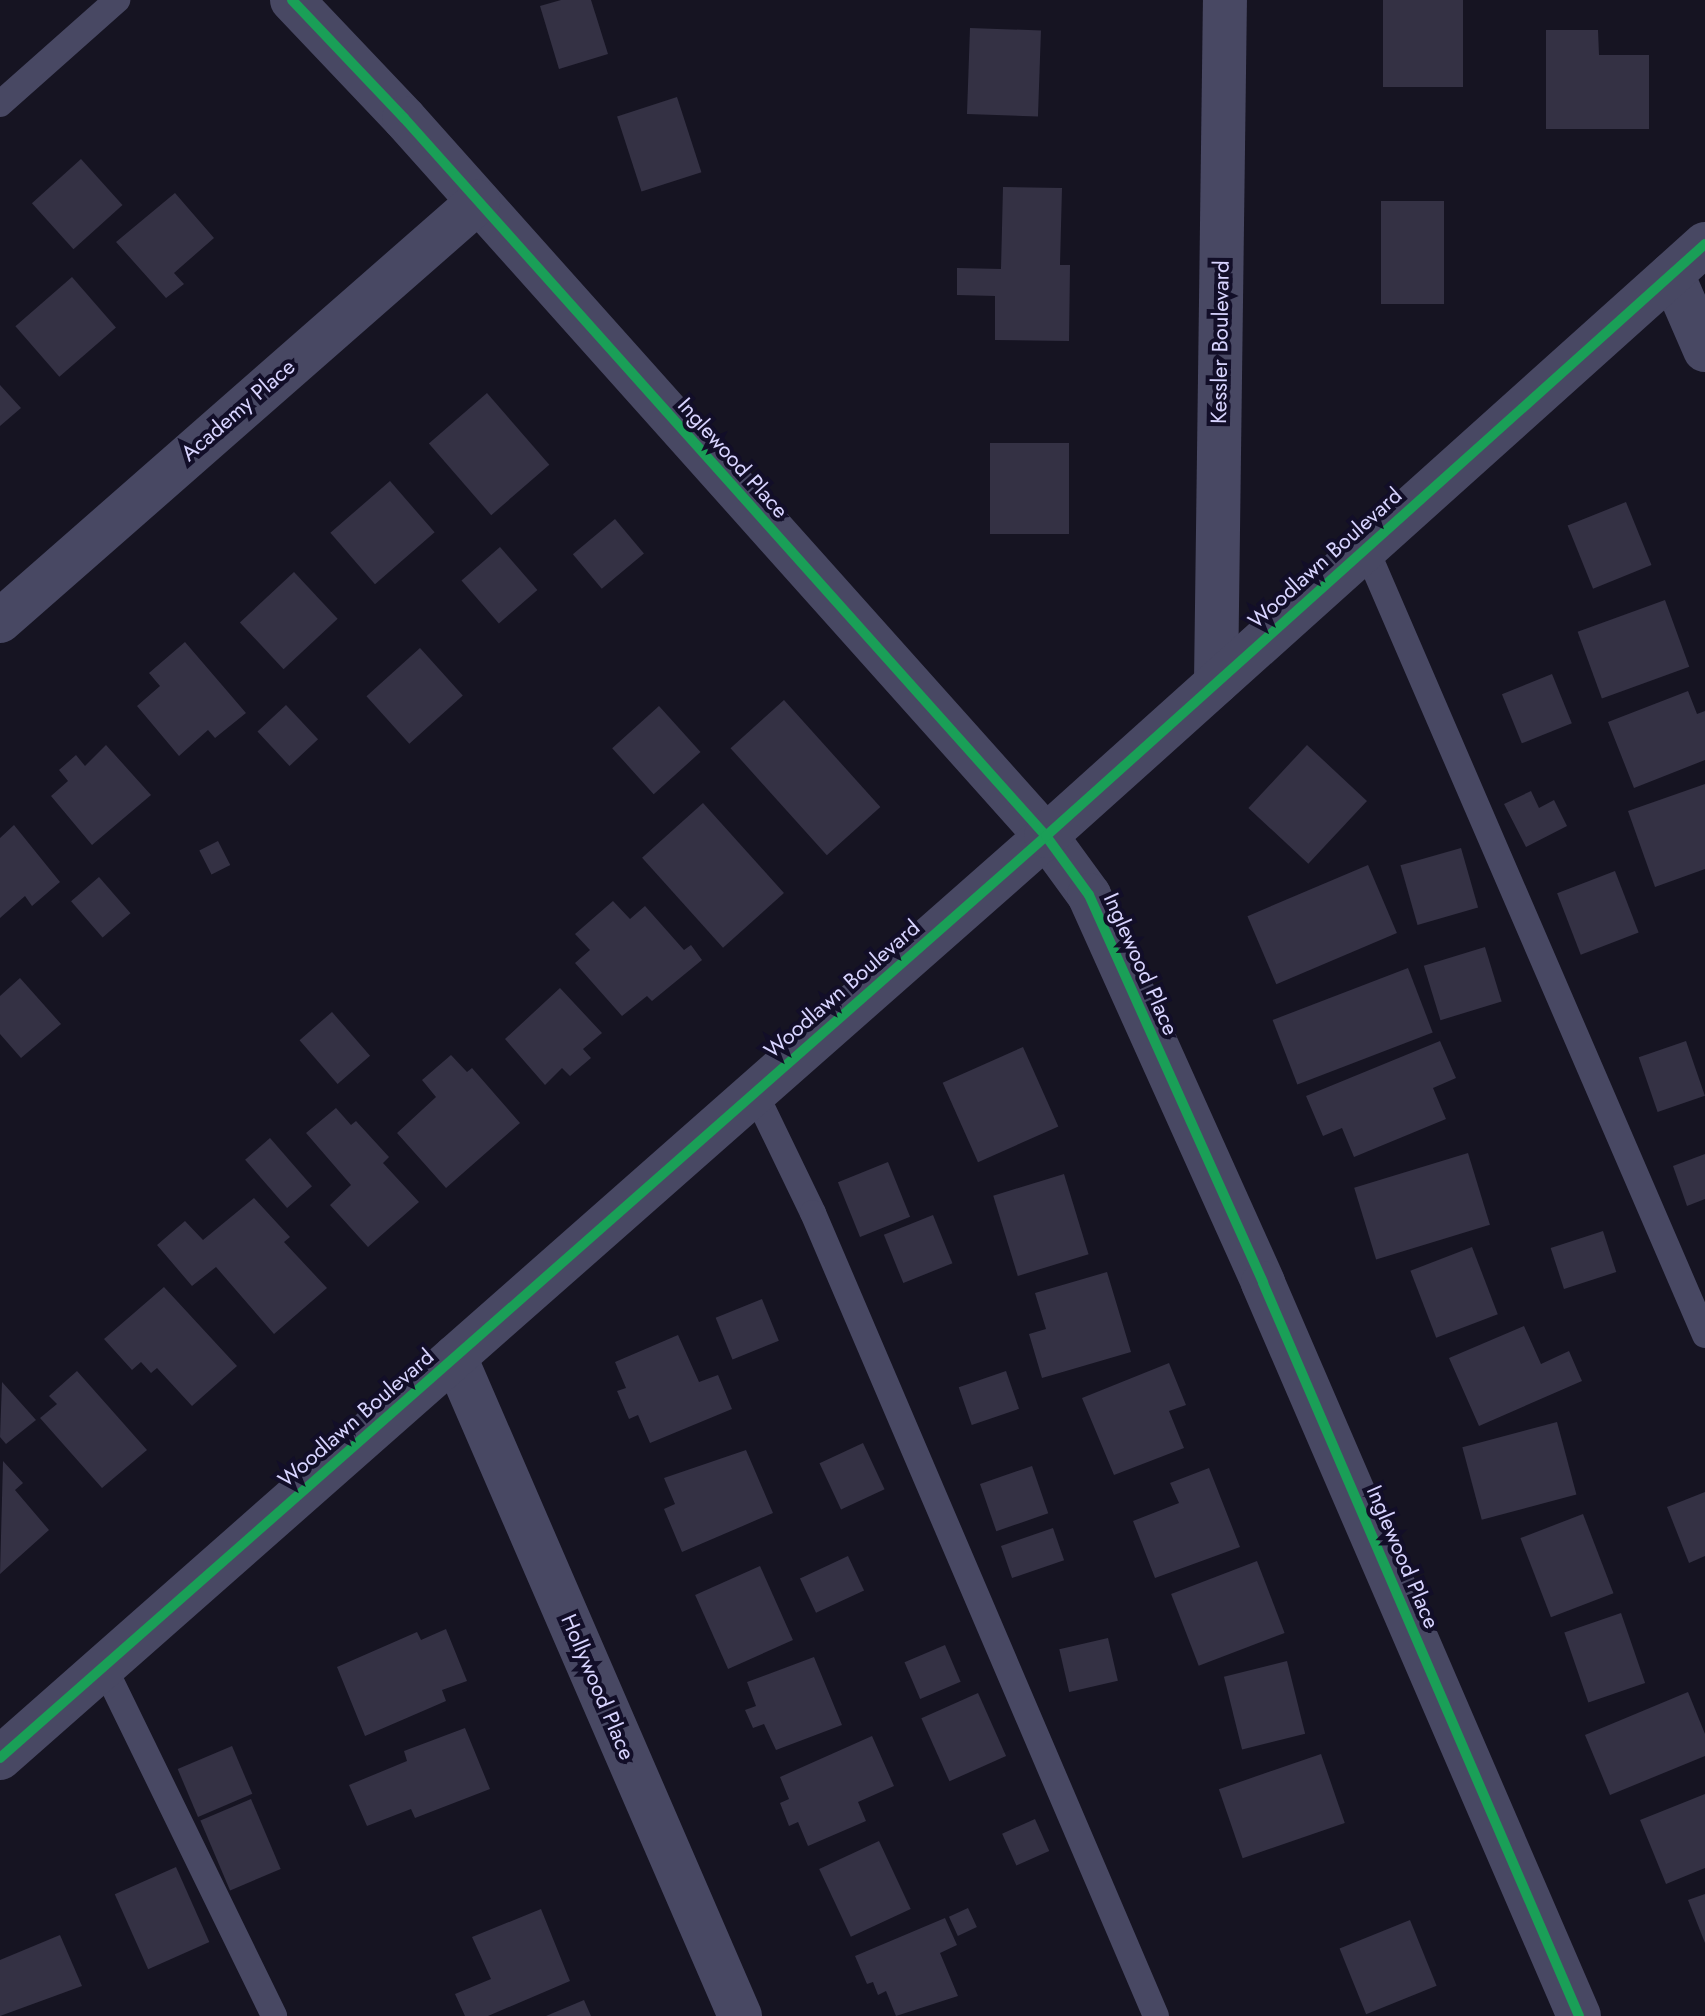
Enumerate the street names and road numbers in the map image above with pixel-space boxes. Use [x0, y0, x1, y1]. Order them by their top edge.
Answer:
street label: Kessler Boulevard [1205, 260, 1235, 424]
street label: Academy Place [176, 353, 300, 467]
street label: Inglewood Place [672, 392, 794, 524]
street label: Woodlawn Boulevard [1243, 482, 1407, 634]
street label: Inglewood Place [1098, 889, 1184, 1039]
street label: Woodlawn Boulevard [759, 914, 925, 1064]
street label: Woodlawn Boulevard [273, 1343, 439, 1493]
street label: Inglewood Place [1361, 1481, 1445, 1633]
street label: Hollywood Place [555, 1610, 641, 1764]

